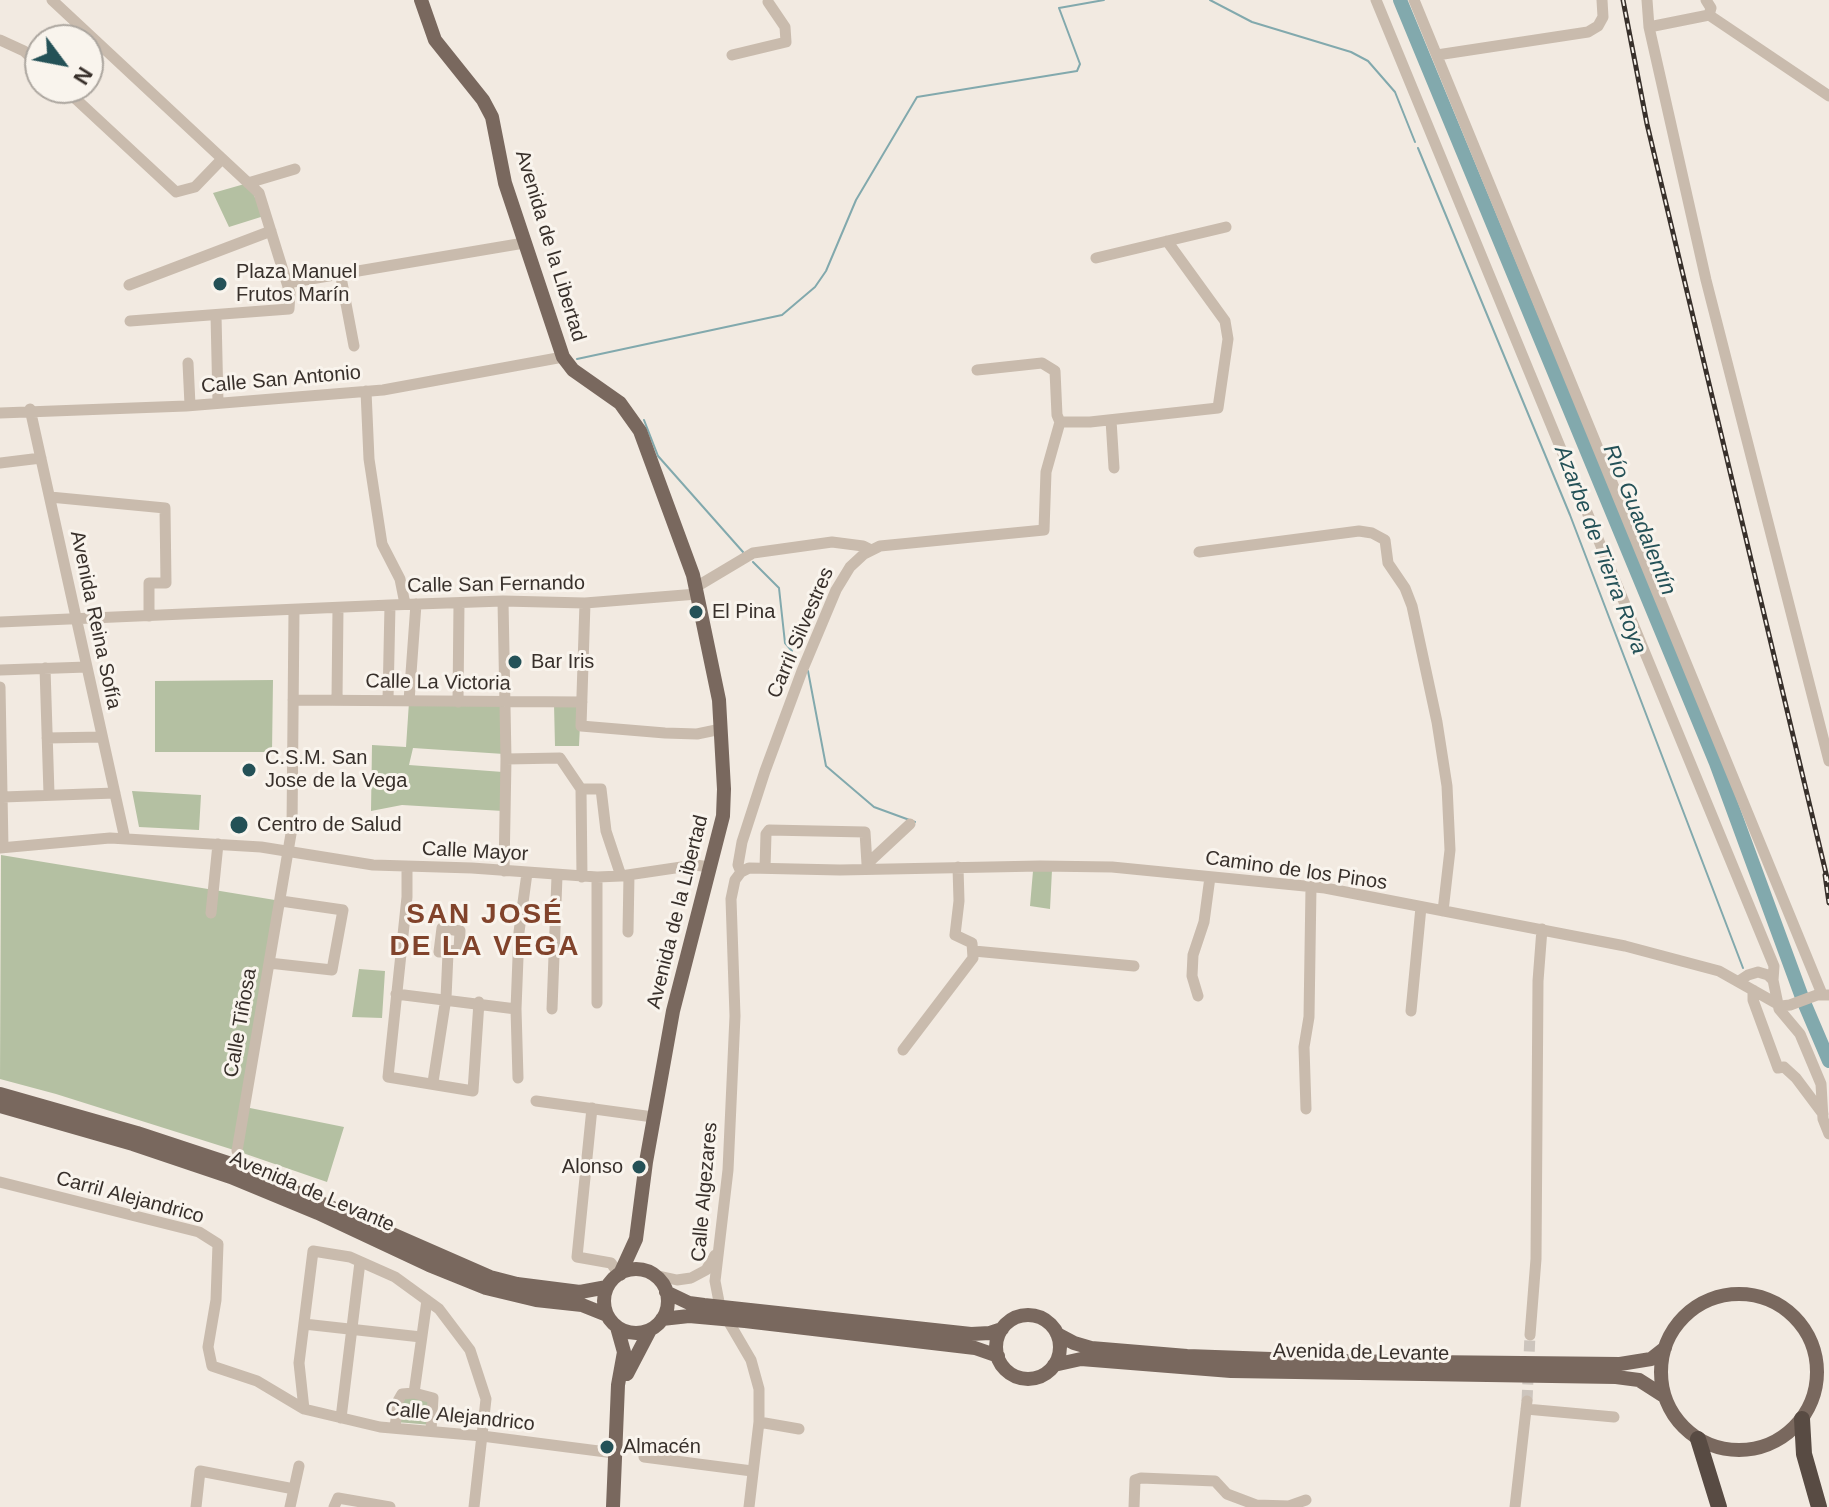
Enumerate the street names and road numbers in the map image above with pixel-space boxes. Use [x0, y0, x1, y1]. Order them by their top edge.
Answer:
street label: Avenida de la Libertad [509, 147, 591, 345]
street label: Calle San Antonio [200, 361, 362, 399]
street label: Avenida Reina Sofía [64, 529, 126, 711]
street label: Carril Silvestres [763, 564, 839, 702]
street label: Calle San Fernando [407, 571, 585, 599]
street label: Calle La Victoria [365, 670, 511, 696]
street label: Avenida de la Libertad [642, 813, 714, 1011]
street label: Calle Mayor [421, 837, 529, 867]
street label: Camino de los Pinos [1204, 846, 1388, 896]
street label: Calle Tiñosa [220, 967, 262, 1079]
street label: Calle Algezares [687, 1121, 723, 1263]
street label: Avenida de Levante [226, 1146, 398, 1238]
street label: Carril Alejandrico [53, 1167, 207, 1229]
street label: Avenida de Levante [1273, 1339, 1449, 1367]
street label: Calle Alejandrico [384, 1397, 536, 1437]

